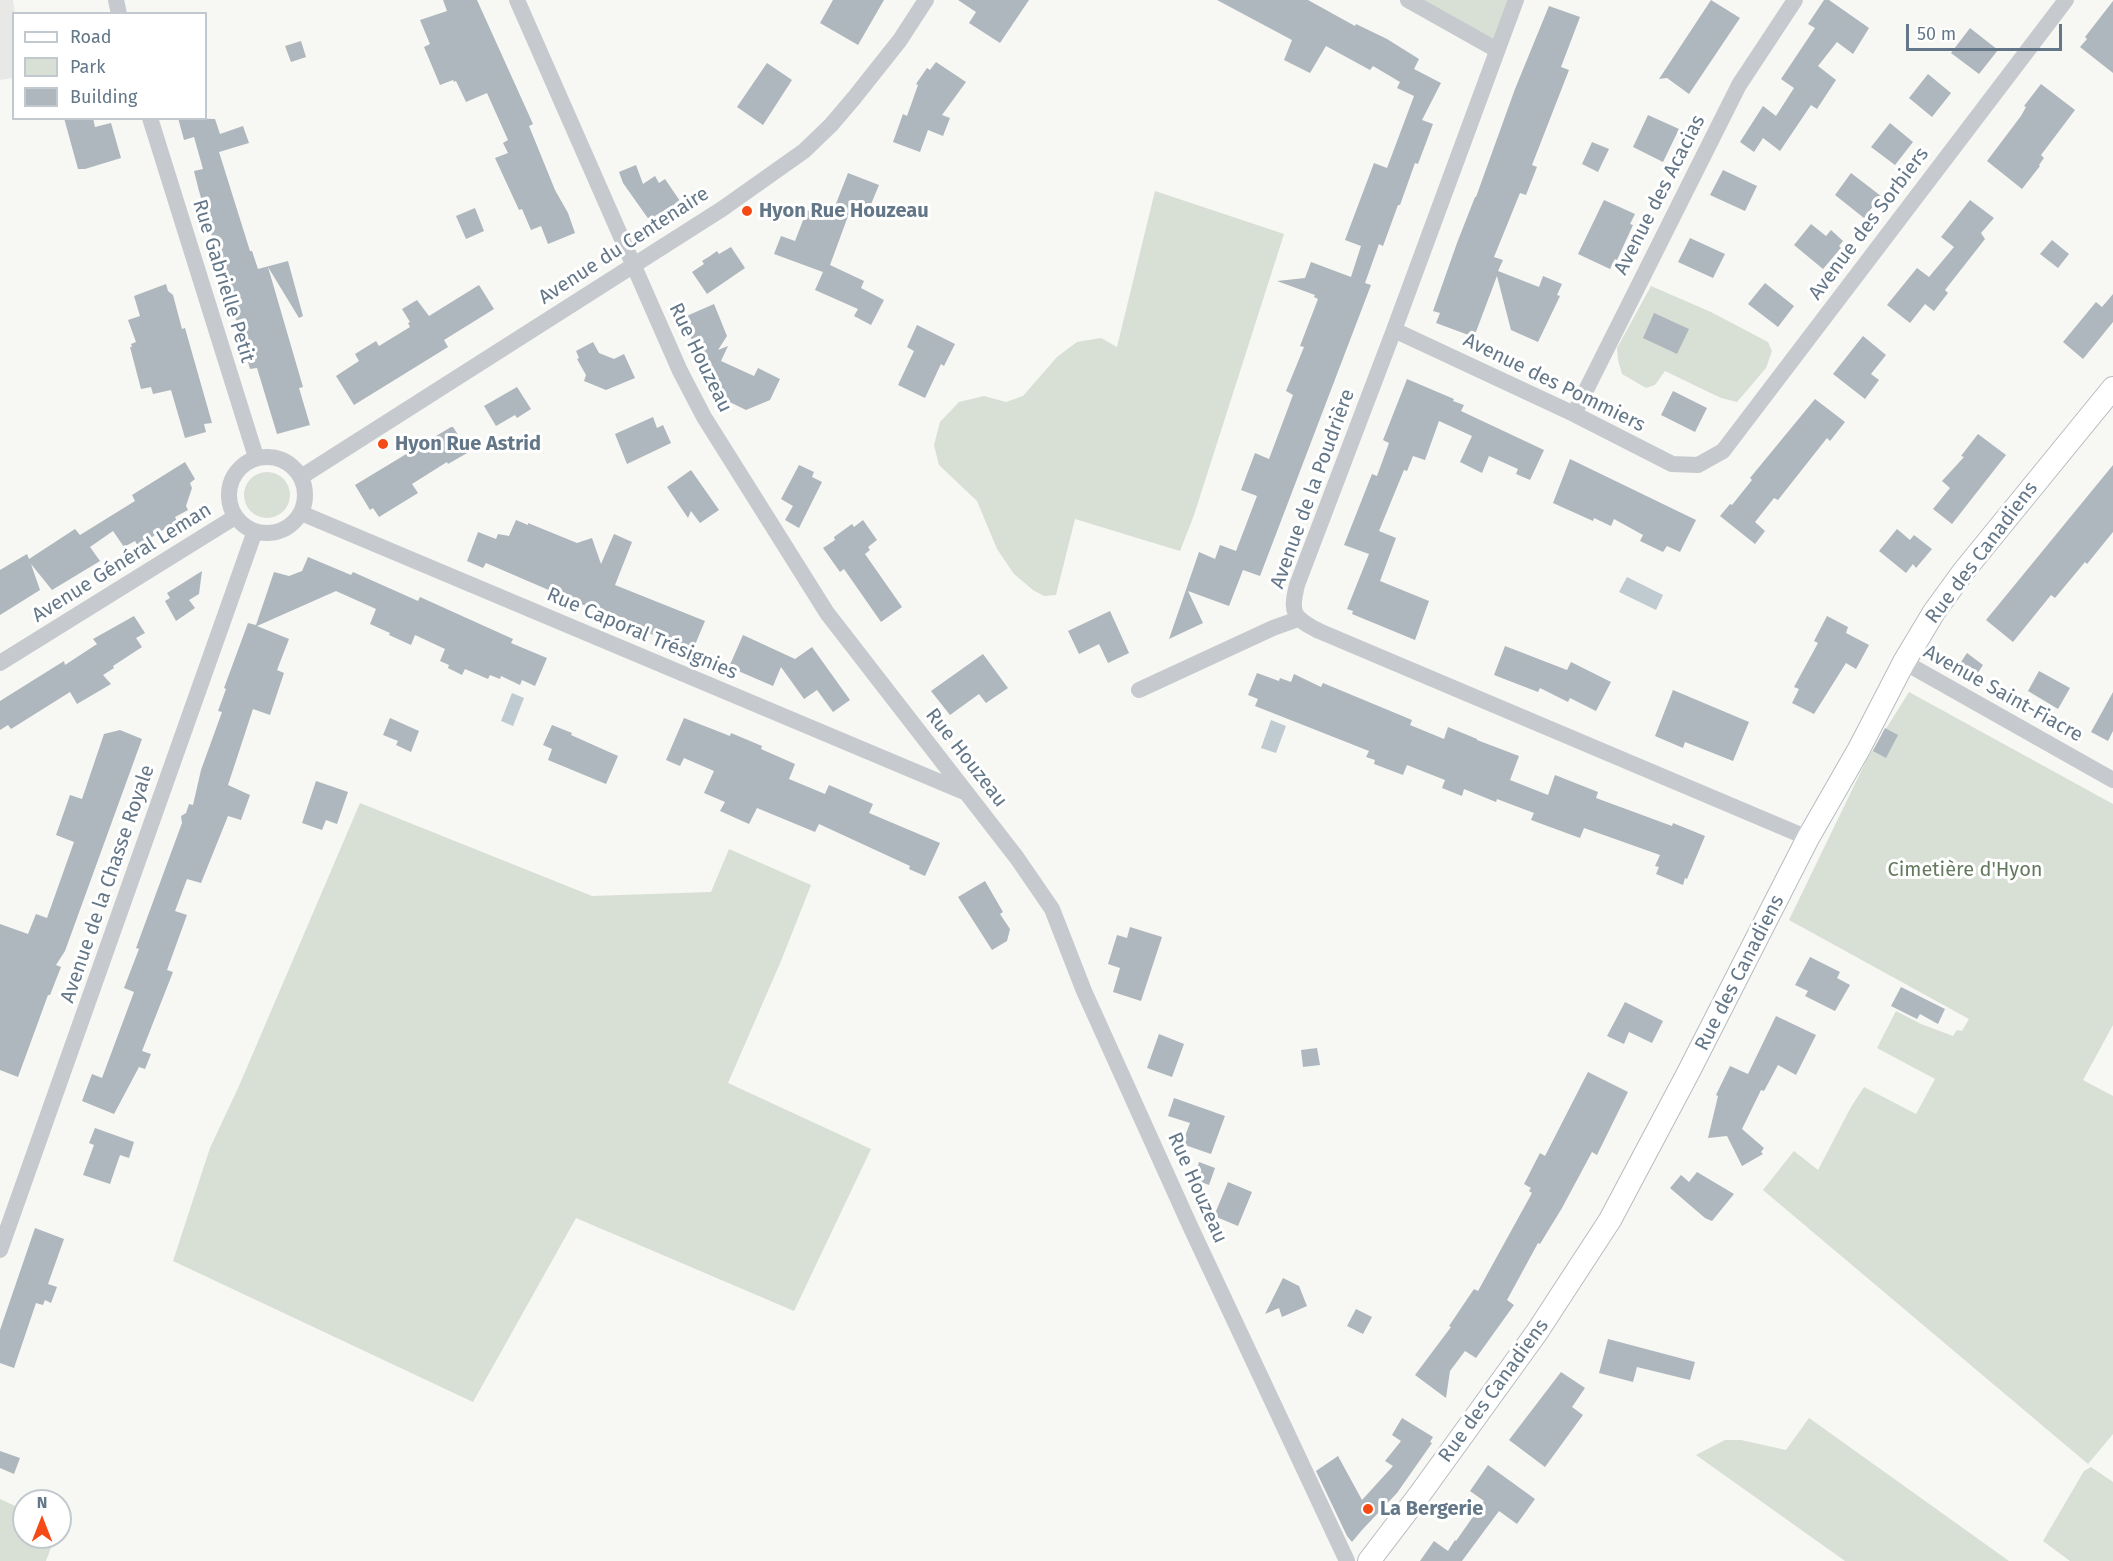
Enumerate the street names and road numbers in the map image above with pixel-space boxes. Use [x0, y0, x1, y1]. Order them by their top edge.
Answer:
street label: Avenue des Acacias [1609, 111, 1711, 279]
street label: Avenue des Sorbiers [1804, 143, 1934, 305]
street label: Avenue du Centenaire [534, 182, 714, 310]
street label: Rue Gabrielle Petit [187, 196, 259, 366]
street label: Rue Houzeau [663, 299, 737, 417]
street label: Avenue des Pommiers [1459, 328, 1649, 438]
street label: Avenue de la Poudrière [1266, 386, 1360, 592]
street label: Rue des Canadiens [1921, 477, 2043, 629]
street label: Avenue Général Leman [28, 498, 216, 628]
street label: Rue Caporal Trésignies [543, 583, 741, 685]
street label: Avenue Saint-Fiacre [1919, 640, 2087, 748]
street label: Rue Houzeau [920, 704, 1012, 812]
street label: Avenue de la Chasse Royale [56, 762, 160, 1006]
street label: Rue des Canadiens [1690, 891, 1790, 1055]
street label: Rue Houzeau [1162, 1129, 1232, 1247]
street label: Rue des Canadiens [1434, 1315, 1554, 1467]

